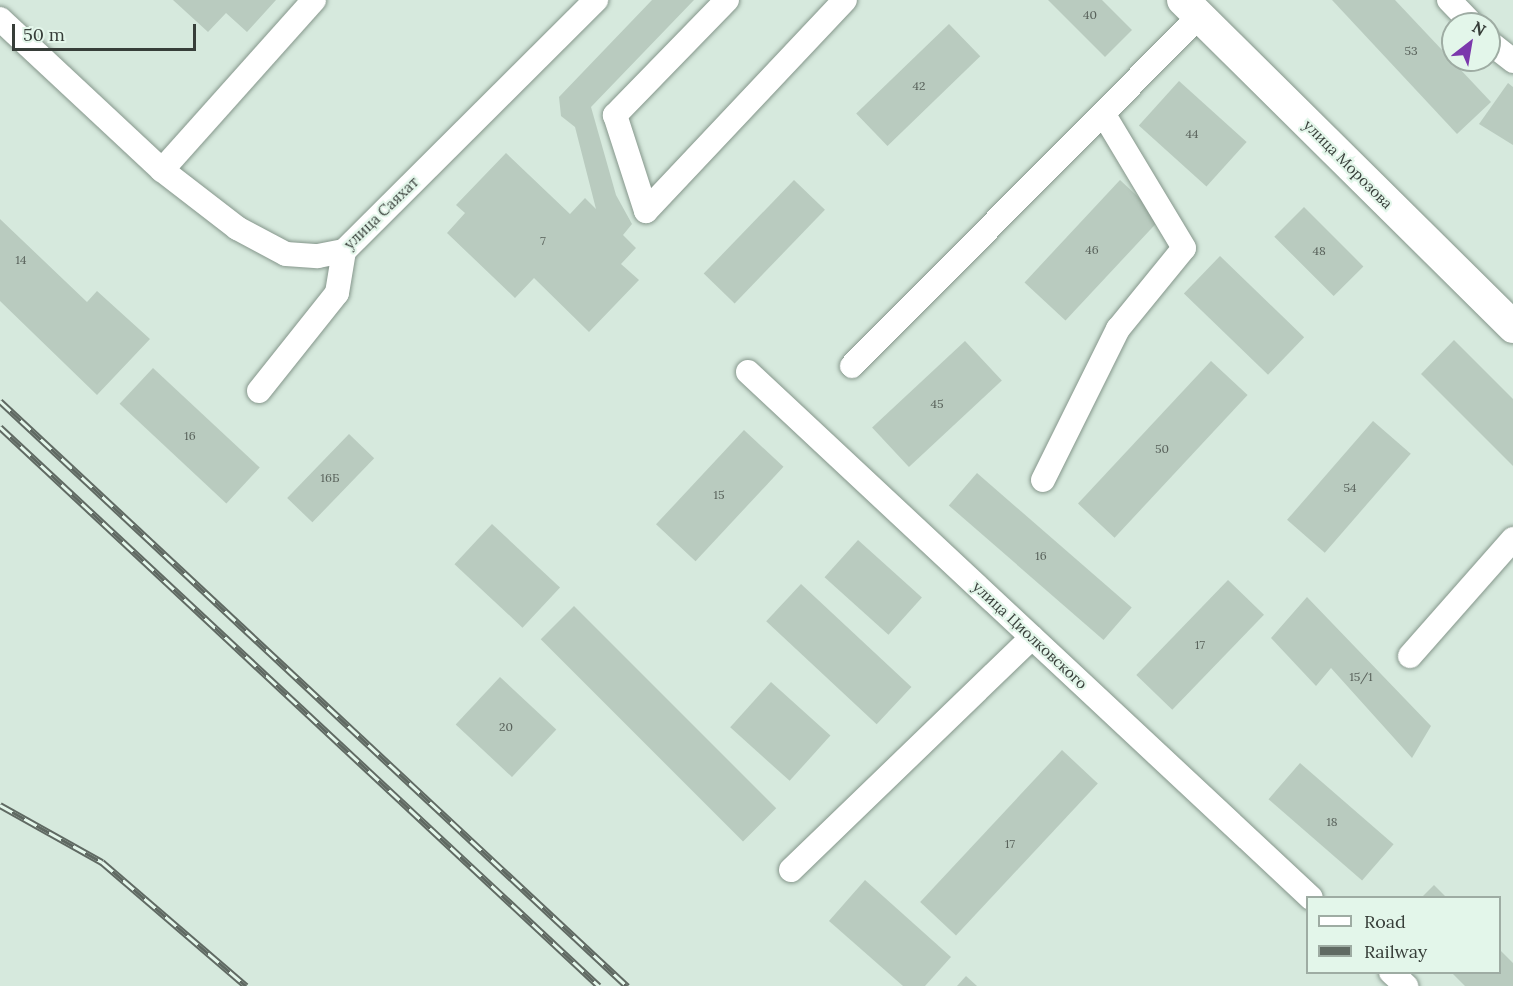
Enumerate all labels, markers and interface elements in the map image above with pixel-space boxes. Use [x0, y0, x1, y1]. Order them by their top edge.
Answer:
house number: 40 [1083, 8, 1097, 22]
scale bar [15, 12, 200, 50]
north arrow [1441, 12, 1501, 72]
text: N [1469, 17, 1490, 40]
text: 50 m [23, 23, 65, 46]
house number: 53 [1404, 44, 1418, 58]
house number: 42 [913, 79, 925, 93]
street label: улица Морозова [1300, 116, 1396, 212]
house number: 44 [1185, 127, 1199, 141]
street label: улица Саяхат [340, 173, 422, 253]
house number: 7 [540, 234, 546, 248]
house number: 46 [1085, 243, 1099, 257]
house number: 48 [1312, 244, 1326, 258]
house number: 14 [16, 253, 26, 267]
house number: 45 [930, 397, 944, 411]
house number: 16 [184, 429, 196, 443]
house number: 50 [1155, 442, 1169, 456]
house number: 16Б [321, 471, 339, 485]
house number: 54 [1343, 481, 1357, 495]
house number: 15 [714, 488, 724, 502]
house number: 16 [1035, 549, 1047, 563]
street label: улица Циолковского [969, 577, 1091, 693]
house number: 17 [1195, 638, 1205, 652]
house number: 15/1 [1349, 670, 1373, 684]
house number: 20 [499, 720, 513, 734]
house number: 18 [1326, 815, 1338, 829]
house number: 17 [1005, 837, 1015, 851]
legend [1306, 896, 1501, 974]
text: Road [1364, 910, 1406, 933]
text: Railway [1364, 940, 1427, 963]

